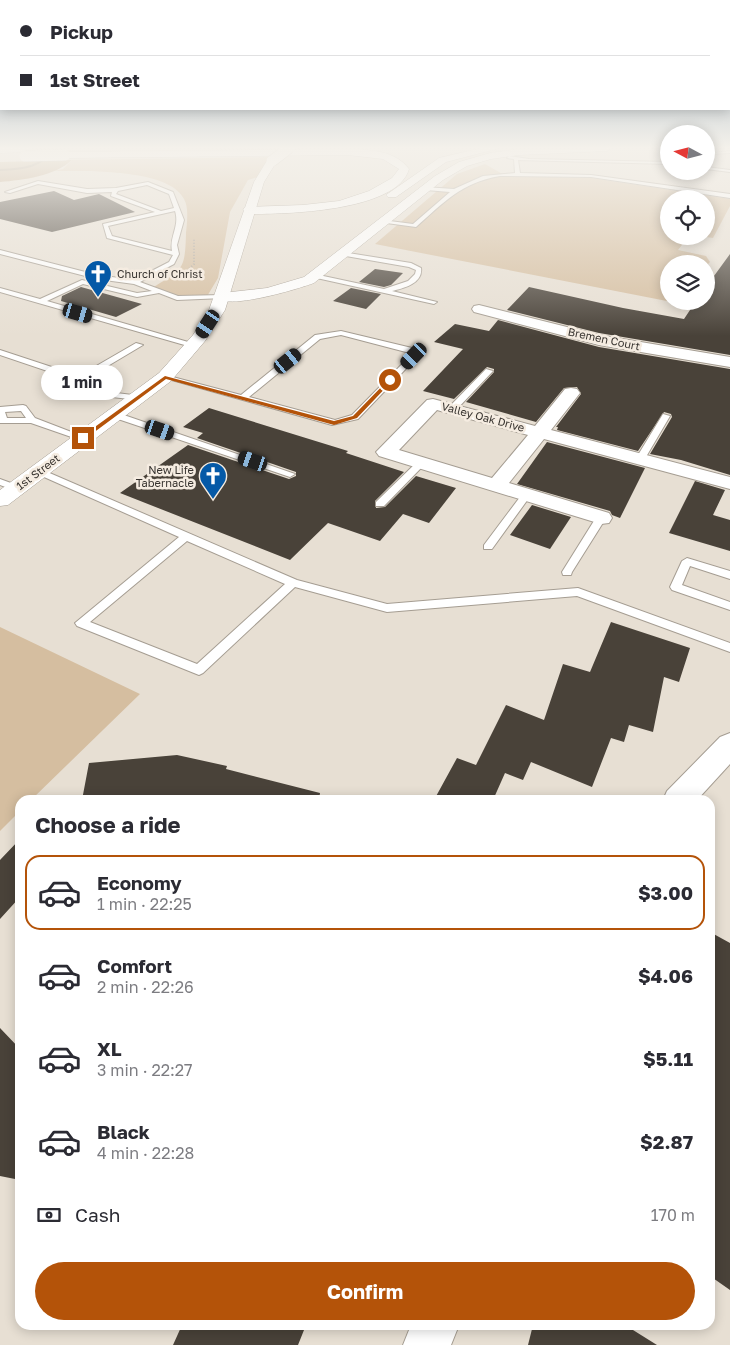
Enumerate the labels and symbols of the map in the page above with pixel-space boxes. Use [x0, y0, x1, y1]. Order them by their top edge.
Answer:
north arrow [660, 125, 715, 180]
church icon: Church of Christ [83, 259, 113, 298]
place label: Church of Christ [117, 267, 203, 280]
car [61, 302, 94, 324]
car [193, 307, 222, 341]
street label: Bremen Court [567, 325, 641, 352]
car [398, 340, 429, 372]
car [271, 346, 304, 376]
callout: 1 min [42, 366, 124, 400]
route start [379, 369, 401, 391]
street label: Valley Oak Drive [440, 399, 526, 434]
car [143, 418, 176, 442]
route end [72, 427, 94, 449]
car [236, 449, 269, 473]
street label: 1st Street [13, 451, 62, 492]
church icon: New Life Tabernacle [198, 461, 228, 500]
place label: New Life Tabernacle [136, 463, 194, 489]

